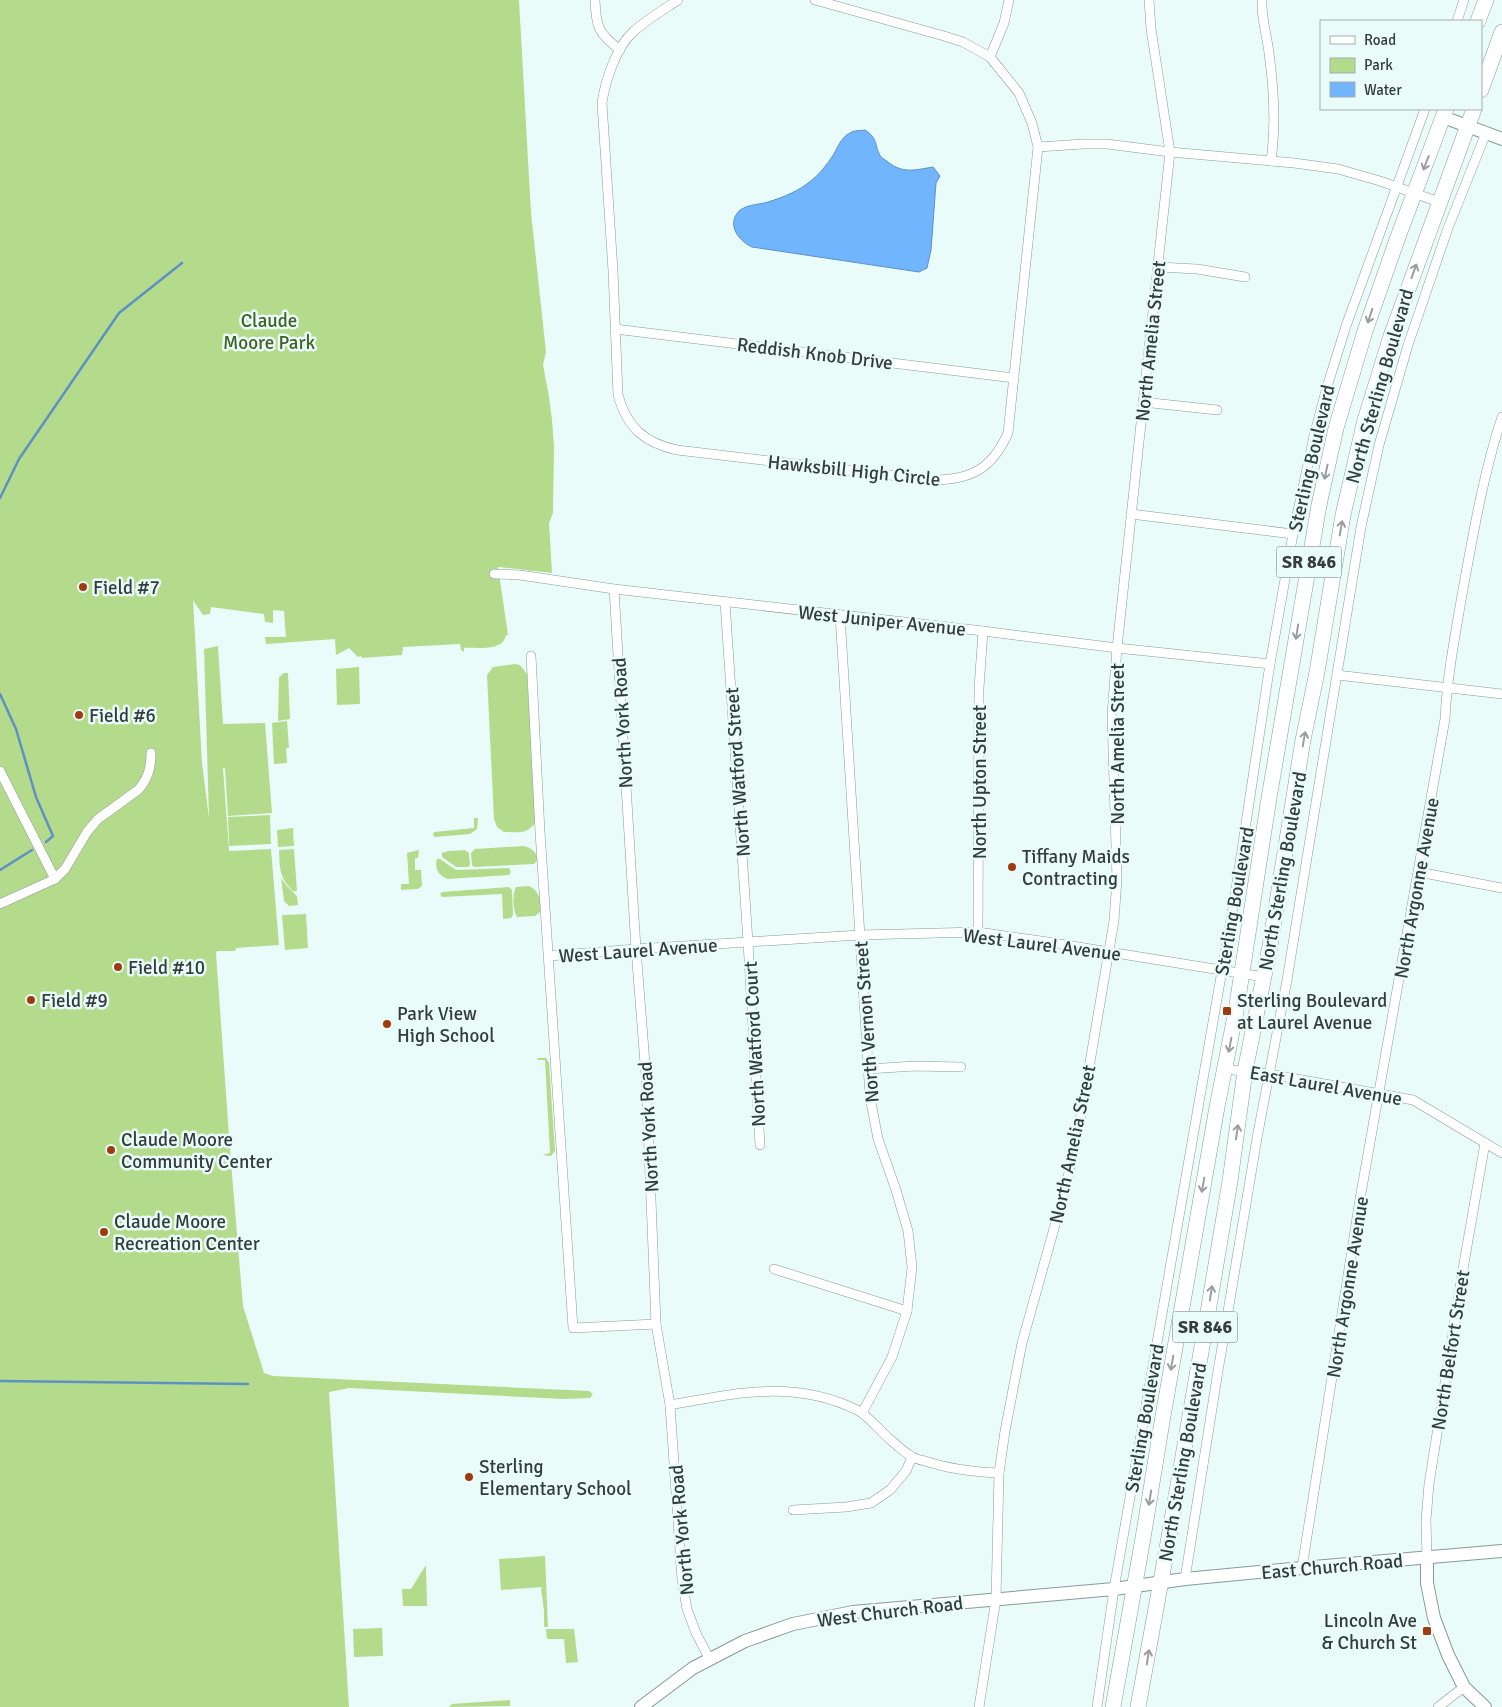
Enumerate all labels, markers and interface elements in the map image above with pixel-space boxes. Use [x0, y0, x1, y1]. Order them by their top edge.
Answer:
legend [1320, 20, 1482, 110]
text: Road [1364, 31, 1396, 49]
text: Park [1364, 56, 1393, 74]
text: Water [1364, 81, 1402, 99]
one-way arrow [1421, 155, 1430, 170]
street label: North Amelia Street [1131, 259, 1171, 423]
one-way arrow [1410, 263, 1419, 279]
street label: North Sterling Boulevard [1341, 286, 1419, 487]
one-way arrow [1365, 307, 1375, 323]
park label: Claude Moore Park [223, 309, 315, 355]
street label: Reddish Knob Drive [736, 333, 894, 375]
street label: Sterling Boulevard [1283, 382, 1341, 534]
street label: Hawksbill High Circle [766, 450, 942, 492]
one-way arrow [1321, 463, 1330, 479]
one-way arrow [1337, 520, 1347, 536]
road number: SR 846 [1276, 546, 1342, 578]
place label: Field #7 [93, 576, 160, 600]
marker: Field #7 [77, 581, 89, 593]
street label: West Juniper Avenue [797, 600, 967, 642]
one-way arrow [1292, 623, 1302, 639]
street label: North York Road [608, 657, 638, 789]
street label: North Amelia Street [1106, 663, 1130, 825]
street label: North Watford Street [720, 686, 756, 858]
place label: Field #6 [89, 704, 156, 728]
street label: North Upton Street [968, 704, 992, 859]
marker: Field #6 [73, 709, 85, 721]
one-way arrow [1299, 732, 1309, 748]
street label: North Sterling Boulevard [1254, 770, 1312, 973]
street label: North Argonne Avenue [1389, 796, 1445, 981]
street label: Sterling Boulevard [1210, 825, 1260, 977]
place label: Tiffany Maids Contracting [1022, 845, 1130, 891]
marker: Tiffany Maids Contracting [1006, 861, 1018, 873]
street label: West Laurel Avenue [961, 923, 1122, 967]
street label: West Laurel Avenue [558, 933, 718, 969]
street label: North Vernon Street [849, 940, 885, 1104]
place label: Field #10 [128, 956, 205, 980]
street label: North Watford Court [739, 960, 771, 1127]
marker: Field #10 [112, 961, 124, 973]
place label: Field #9 [41, 989, 108, 1013]
place label: Sterling Boulevard at Laurel Avenue [1237, 989, 1387, 1035]
marker: Field #9 [25, 994, 37, 1006]
place label: Park View High School [397, 1002, 495, 1048]
marker: Sterling Boulevard at Laurel Avenue [1221, 1005, 1233, 1017]
marker: Park View High School [381, 1018, 393, 1030]
one-way arrow [1225, 1036, 1234, 1052]
street label: North York Road [634, 1061, 664, 1193]
street label: East Laurel Avenue [1248, 1061, 1404, 1111]
street label: North Amelia Street [1044, 1062, 1102, 1226]
one-way arrow [1232, 1125, 1242, 1141]
place label: Claude Moore Community Center [121, 1128, 272, 1174]
marker: Claude Moore Community Center [105, 1144, 117, 1156]
one-way arrow [1198, 1177, 1208, 1193]
street label: North Argonne Avenue [1322, 1195, 1374, 1380]
place label: Claude Moore Recreation Center [114, 1210, 260, 1256]
marker: Claude Moore Recreation Center [98, 1226, 110, 1238]
street label: North Belfort Street [1426, 1268, 1476, 1432]
one-way arrow [1207, 1285, 1217, 1301]
road number: SR 846 [1172, 1311, 1238, 1342]
street label: Sterling Boulevard [1120, 1342, 1170, 1494]
one-way arrow [1167, 1354, 1177, 1370]
street label: North Sterling Boulevard [1154, 1361, 1212, 1564]
place label: Sterling Elementary School [479, 1455, 632, 1501]
street label: North York Road [664, 1464, 700, 1596]
marker: Sterling Elementary School [463, 1471, 475, 1483]
one-way arrow [1144, 1489, 1154, 1505]
street label: East Church Road [1260, 1549, 1404, 1585]
street label: West Church Road [816, 1591, 965, 1633]
place label: Lincoln Ave & Church St [1321, 1609, 1417, 1655]
marker: Lincoln Ave & Church St [1421, 1625, 1433, 1637]
one-way arrow [1143, 1649, 1153, 1665]

